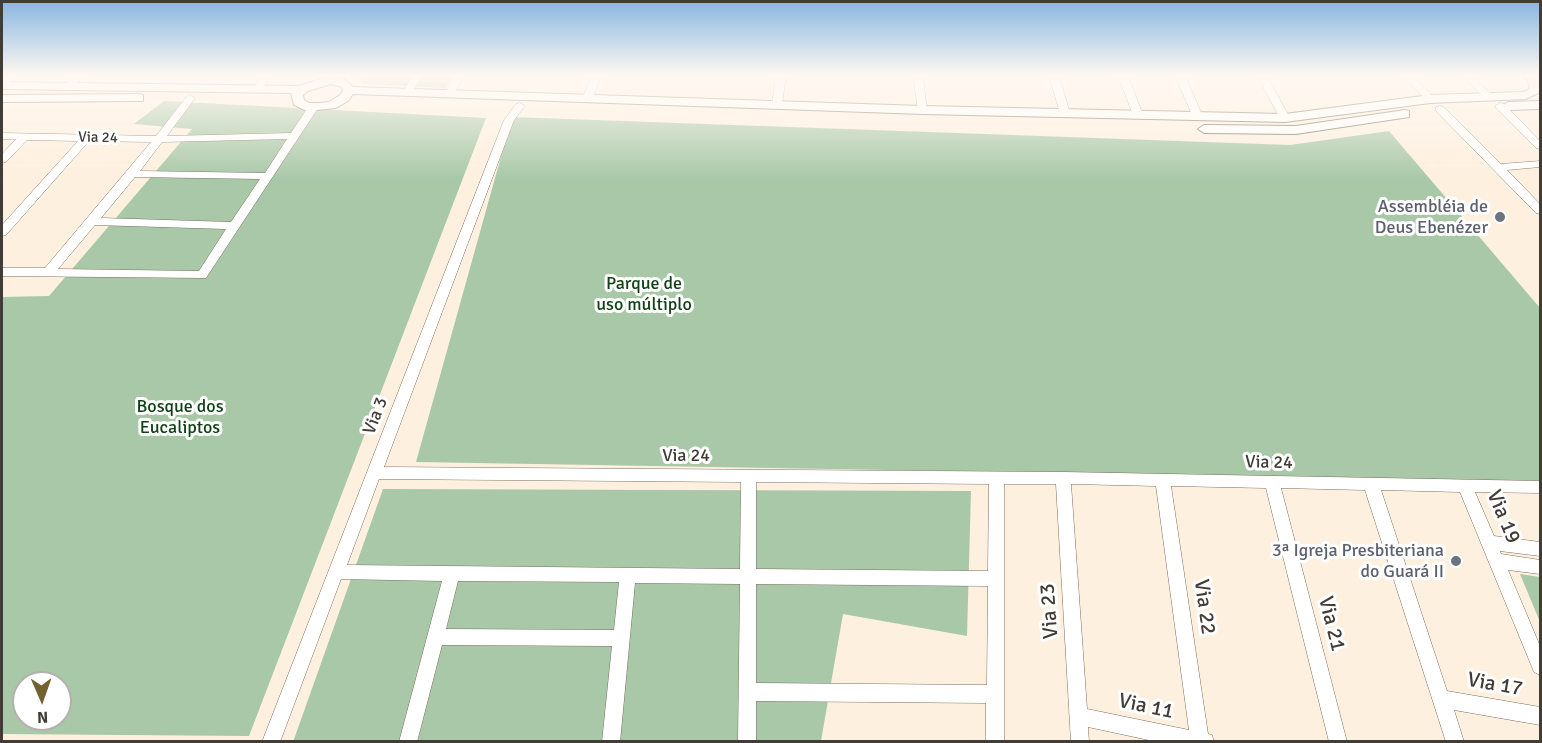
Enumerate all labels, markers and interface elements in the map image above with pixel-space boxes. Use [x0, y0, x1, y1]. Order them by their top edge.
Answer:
street label: Via 24 [78, 129, 118, 147]
place label: Assembléia de Deus Ebenézer [1375, 196, 1488, 238]
marker: Assembléia de Deus Ebenézer [1493, 210, 1507, 224]
park label: Parque de uso múltiplo [596, 273, 692, 316]
street label: Via 3 [359, 394, 393, 438]
park label: Bosque dos Eucaliptos [136, 396, 224, 438]
street label: Via 24 [662, 445, 710, 467]
street label: Via 24 [1245, 452, 1293, 474]
street label: Via 19 [1481, 486, 1525, 548]
place label: 3ª Igreja Presbiteriana do Guará II [1272, 540, 1444, 582]
marker: 3ª Igreja Presbiteriana do Guará II [1449, 554, 1463, 568]
street label: Via 22 [1188, 578, 1220, 636]
street label: Via 23 [1035, 582, 1065, 640]
street label: Via 21 [1312, 594, 1350, 654]
street label: Via 17 [1465, 668, 1525, 702]
north arrow [12, 671, 72, 731]
street label: Via 11 [1116, 689, 1176, 725]
text: N [37, 707, 48, 727]

